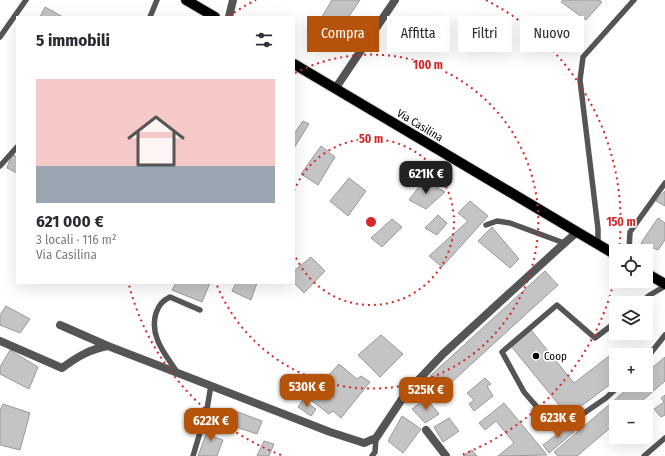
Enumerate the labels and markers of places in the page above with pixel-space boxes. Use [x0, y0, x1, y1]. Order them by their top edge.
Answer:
pin: 621K € [393, 161, 459, 195]
centre of rings [364, 215, 378, 229]
place label: Coop [544, 350, 567, 363]
marker: Coop [531, 351, 541, 361]
pin: 530K € [274, 374, 340, 408]
pin: 525K € [393, 377, 459, 411]
pin: 623K € [525, 405, 591, 439]
pin: 622K € [178, 408, 244, 442]

